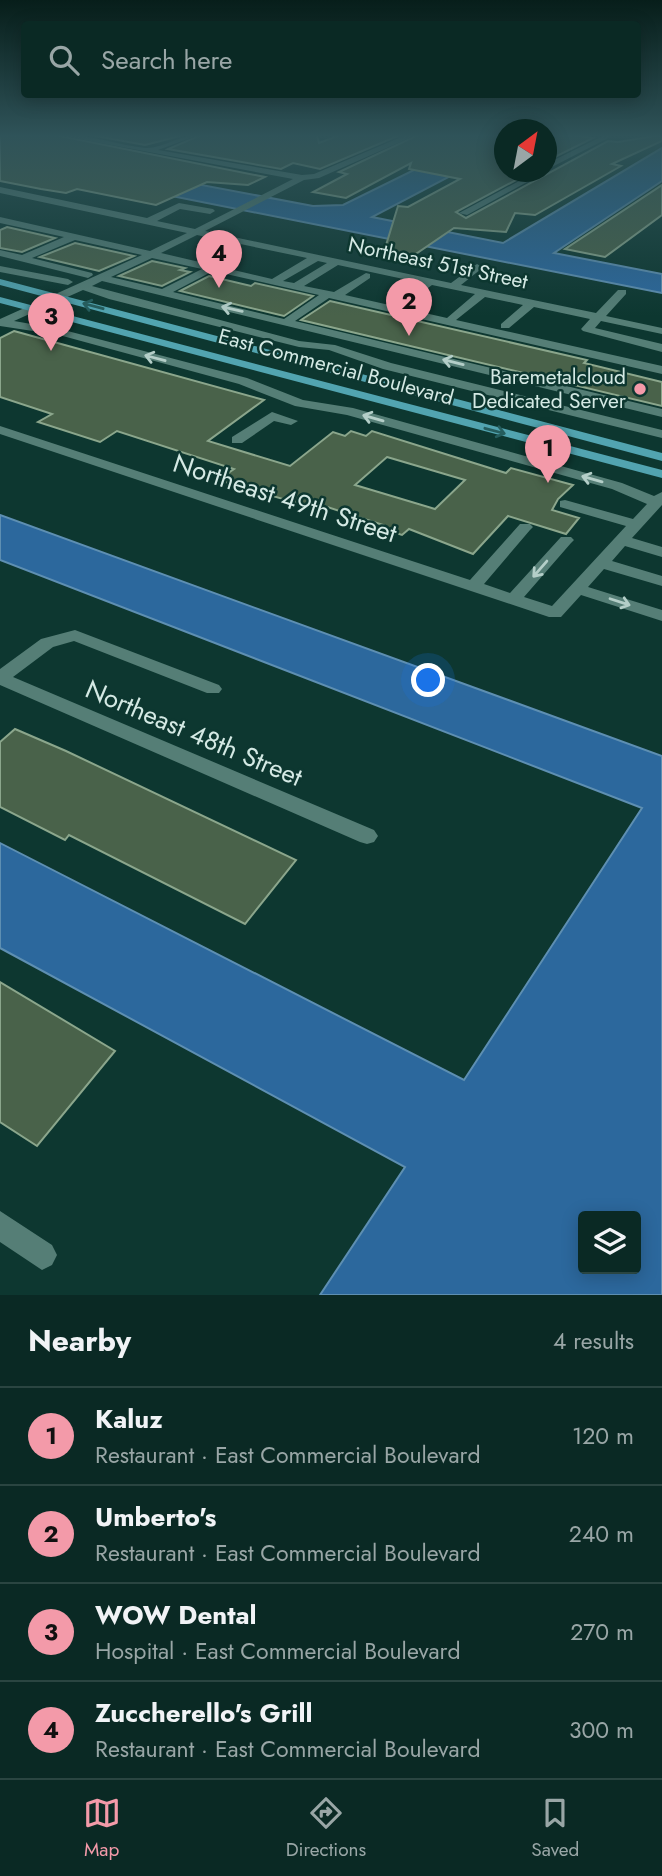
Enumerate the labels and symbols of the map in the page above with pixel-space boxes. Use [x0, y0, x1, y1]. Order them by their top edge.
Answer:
north arrow [494, 119, 557, 182]
street label: Northeast 51st Street [345, 229, 531, 297]
pin: 4 [196, 230, 242, 288]
pin: 2 [386, 278, 432, 336]
pin: 3 [28, 293, 74, 351]
one-way arrow [82, 299, 104, 312]
one-way arrow [221, 302, 243, 315]
street label: East Commercial Boulevard [215, 321, 457, 413]
one-way arrow [144, 350, 166, 363]
one-way arrow [442, 355, 465, 368]
place label: Baremetalcloud Dedicated Server [472, 362, 627, 416]
marker: Baremetalcloud Dedicated Server [632, 381, 648, 397]
one-way arrow [362, 411, 385, 424]
one-way arrow [484, 425, 506, 438]
pin: 1 [525, 425, 571, 483]
street label: Northeast 49th Street [168, 444, 403, 552]
one-way arrow [581, 472, 603, 485]
one-way arrow [532, 560, 548, 578]
one-way arrow [609, 597, 631, 610]
your location [411, 663, 445, 697]
street label: Northeast 48th Street [79, 670, 309, 796]

